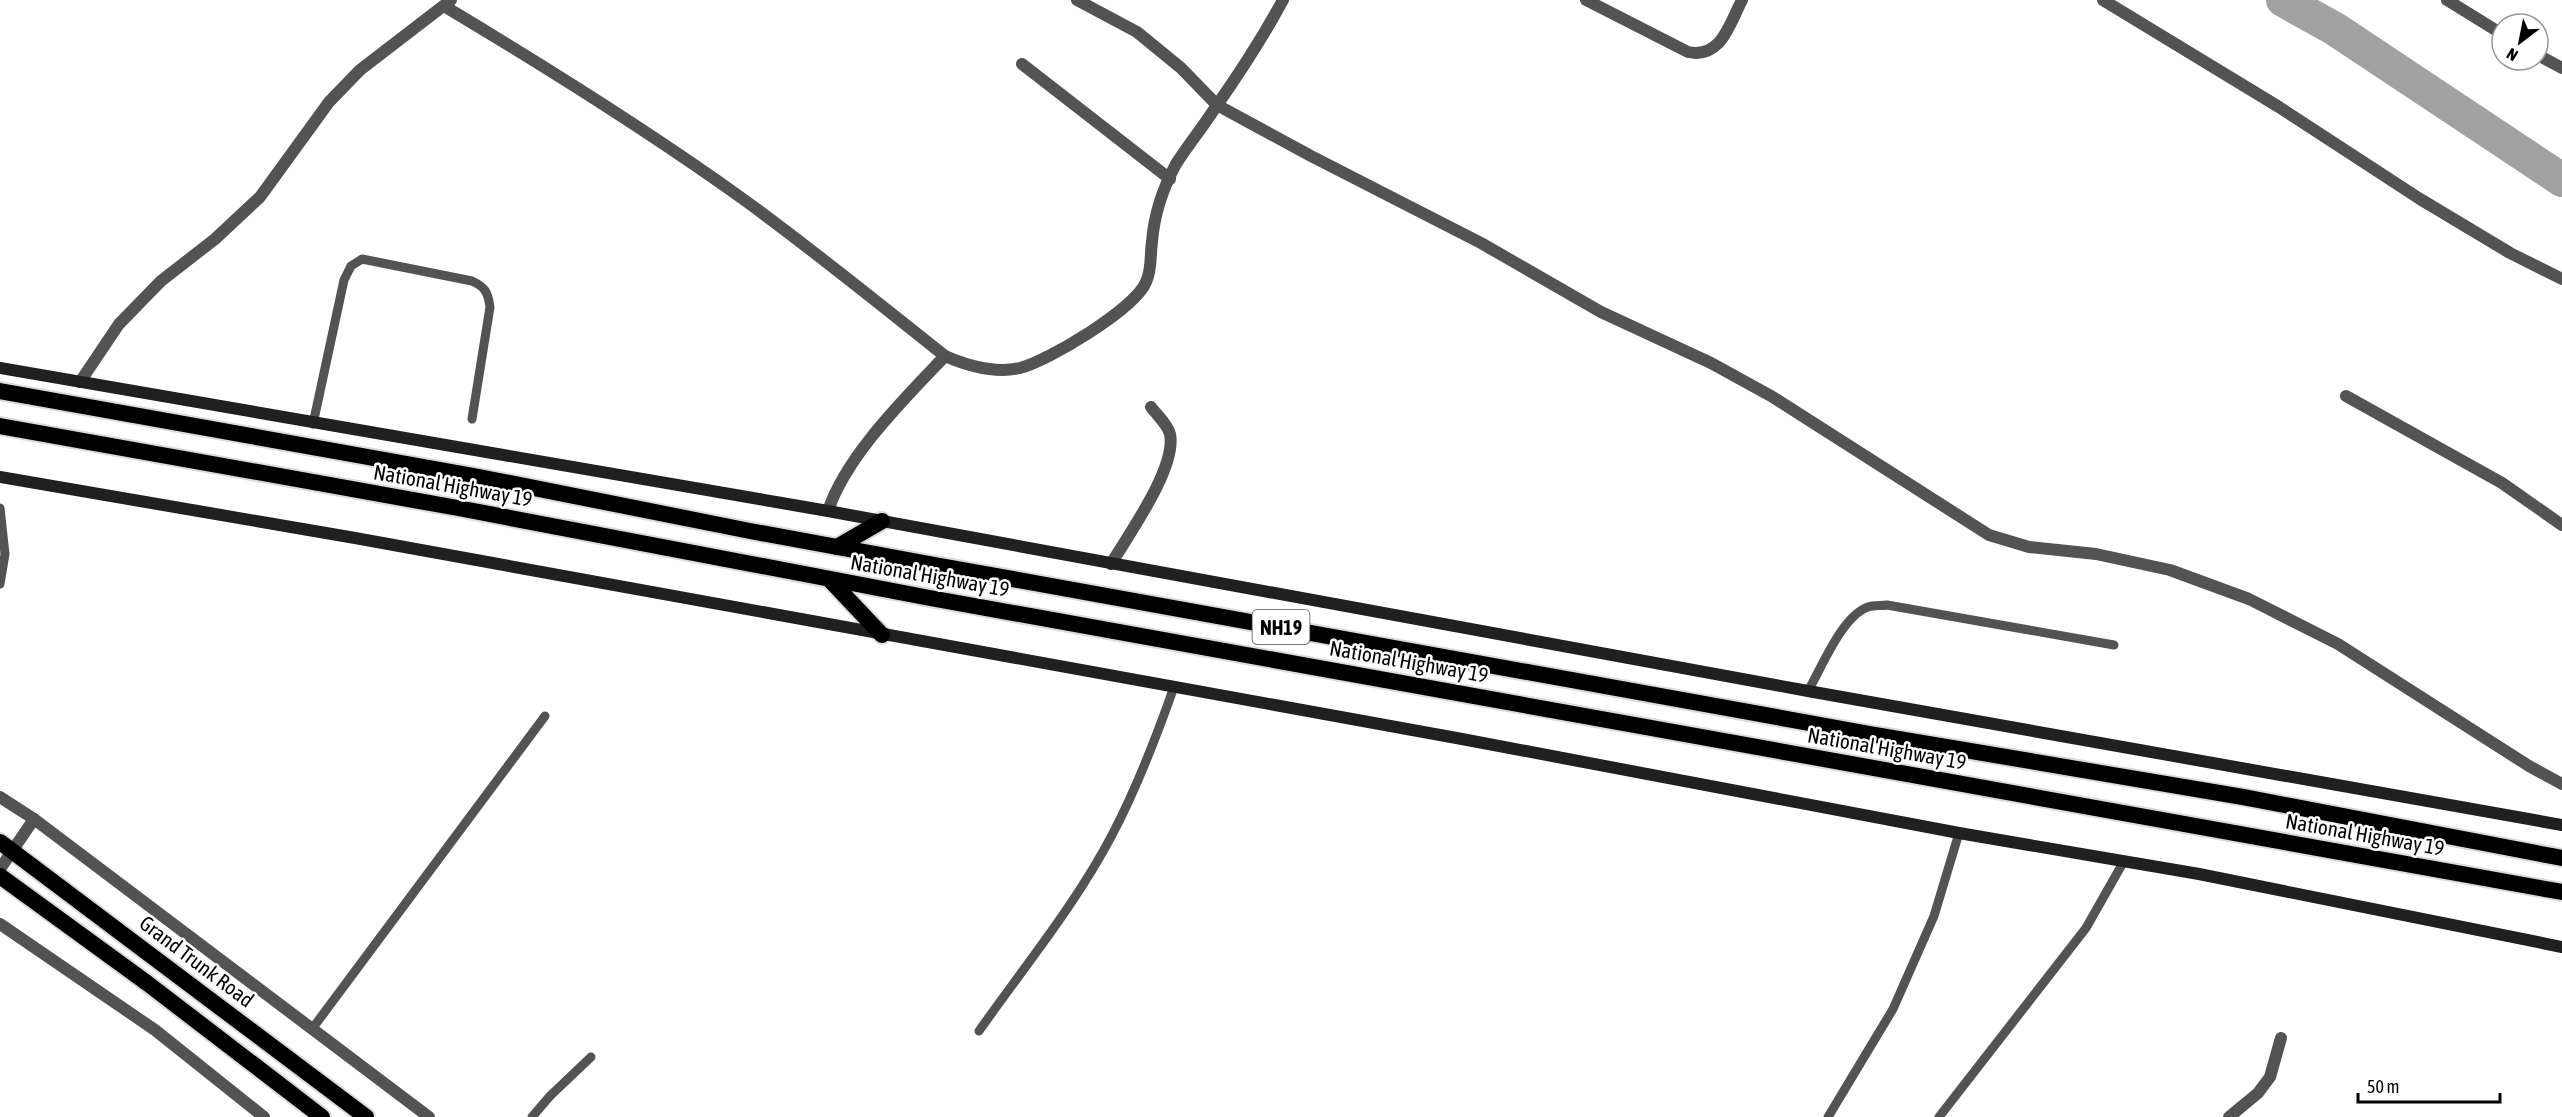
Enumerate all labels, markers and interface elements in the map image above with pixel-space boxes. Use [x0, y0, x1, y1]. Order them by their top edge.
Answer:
north arrow [2490, 12, 2550, 72]
text: N [2503, 45, 2521, 65]
street label: National Highway 19 [372, 459, 534, 511]
street label: National Highway 19 [849, 549, 1011, 601]
road number: NH19 [1252, 610, 1310, 644]
street label: National Highway 19 [1328, 635, 1490, 687]
street label: National Highway 19 [1806, 722, 1968, 774]
street label: National Highway 19 [2284, 808, 2446, 860]
street label: Grand Trunk Road [135, 910, 259, 1012]
scale bar [2358, 1066, 2500, 1104]
text: 50 m [2367, 1076, 2399, 1097]

